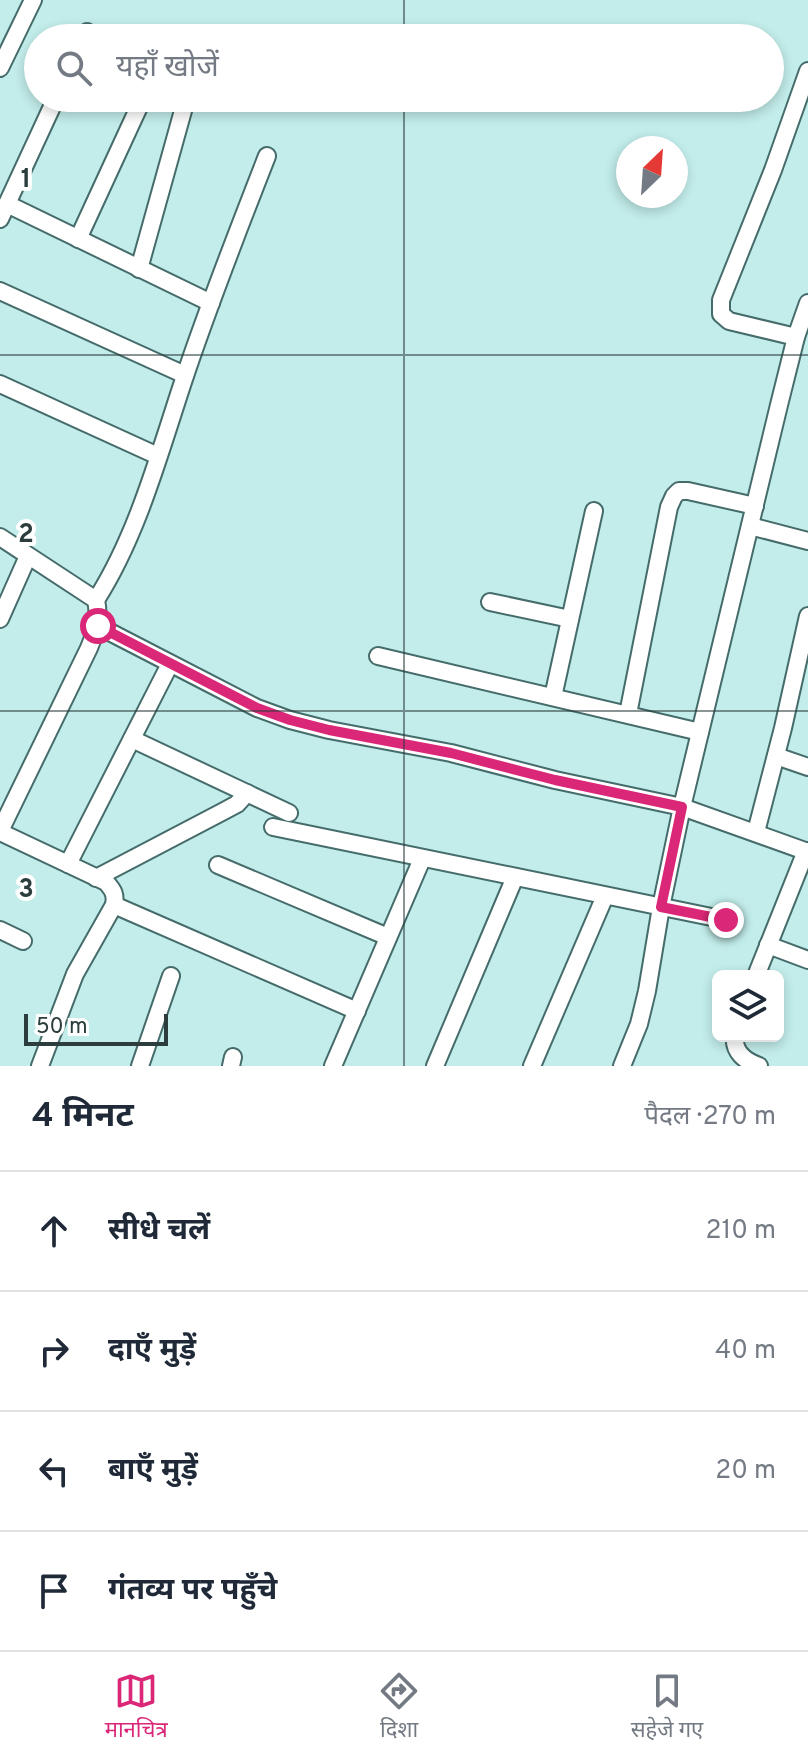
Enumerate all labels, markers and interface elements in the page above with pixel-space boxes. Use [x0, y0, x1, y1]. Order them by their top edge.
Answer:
search box [24, 24, 784, 112]
icon: search [52, 46, 96, 90]
text: यहाँ खोजें [116, 50, 219, 87]
north arrow [616, 136, 688, 208]
text: 1 [21, 164, 31, 197]
text: 2 [18, 519, 34, 552]
route start [80, 608, 116, 644]
text: 3 [18, 874, 34, 907]
route end [708, 902, 744, 938]
map controls [712, 970, 784, 1042]
button: layers [712, 970, 784, 1042]
scale bar [24, 1010, 168, 1046]
text: 50 m [36, 1014, 88, 1041]
text: 4 मिनट [32, 1096, 134, 1139]
text: पैदल · 270 m [644, 1101, 776, 1134]
icon: ahead [32, 1209, 76, 1253]
text: सीधे चलें [108, 1213, 210, 1250]
text: 210 m [706, 1215, 776, 1248]
icon: right [32, 1329, 76, 1373]
text: दाएँ मुड़ें [108, 1333, 196, 1370]
text: 40 m [715, 1335, 776, 1368]
icon: left [32, 1449, 76, 1493]
text: बाएँ मुड़ें [108, 1453, 198, 1490]
text: 20 m [715, 1455, 776, 1488]
icon: arrive [32, 1569, 76, 1613]
text: गंतव्य पर पहुँचे [108, 1573, 277, 1610]
tab: मानचित्र [105, 1669, 168, 1746]
tab: दिशा [377, 1669, 421, 1746]
tab: सहेजे गए [631, 1669, 703, 1746]

